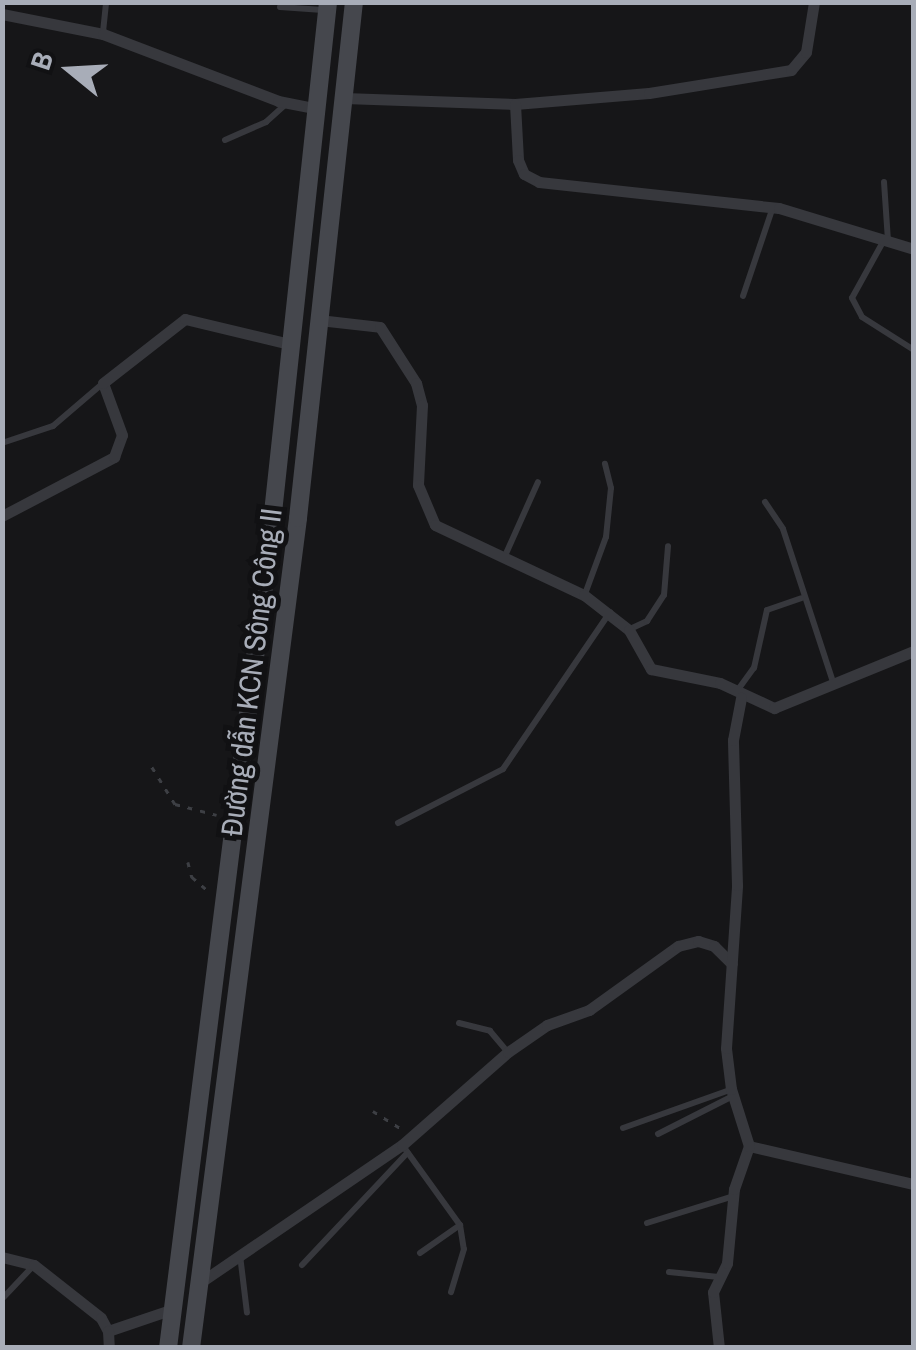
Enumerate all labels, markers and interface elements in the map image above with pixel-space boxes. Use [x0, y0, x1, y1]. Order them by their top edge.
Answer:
north arrow [20, 20, 120, 120]
text: B [21, 47, 62, 74]
street label: Đường dẫn KCN Sông Công II [213, 506, 289, 838]

